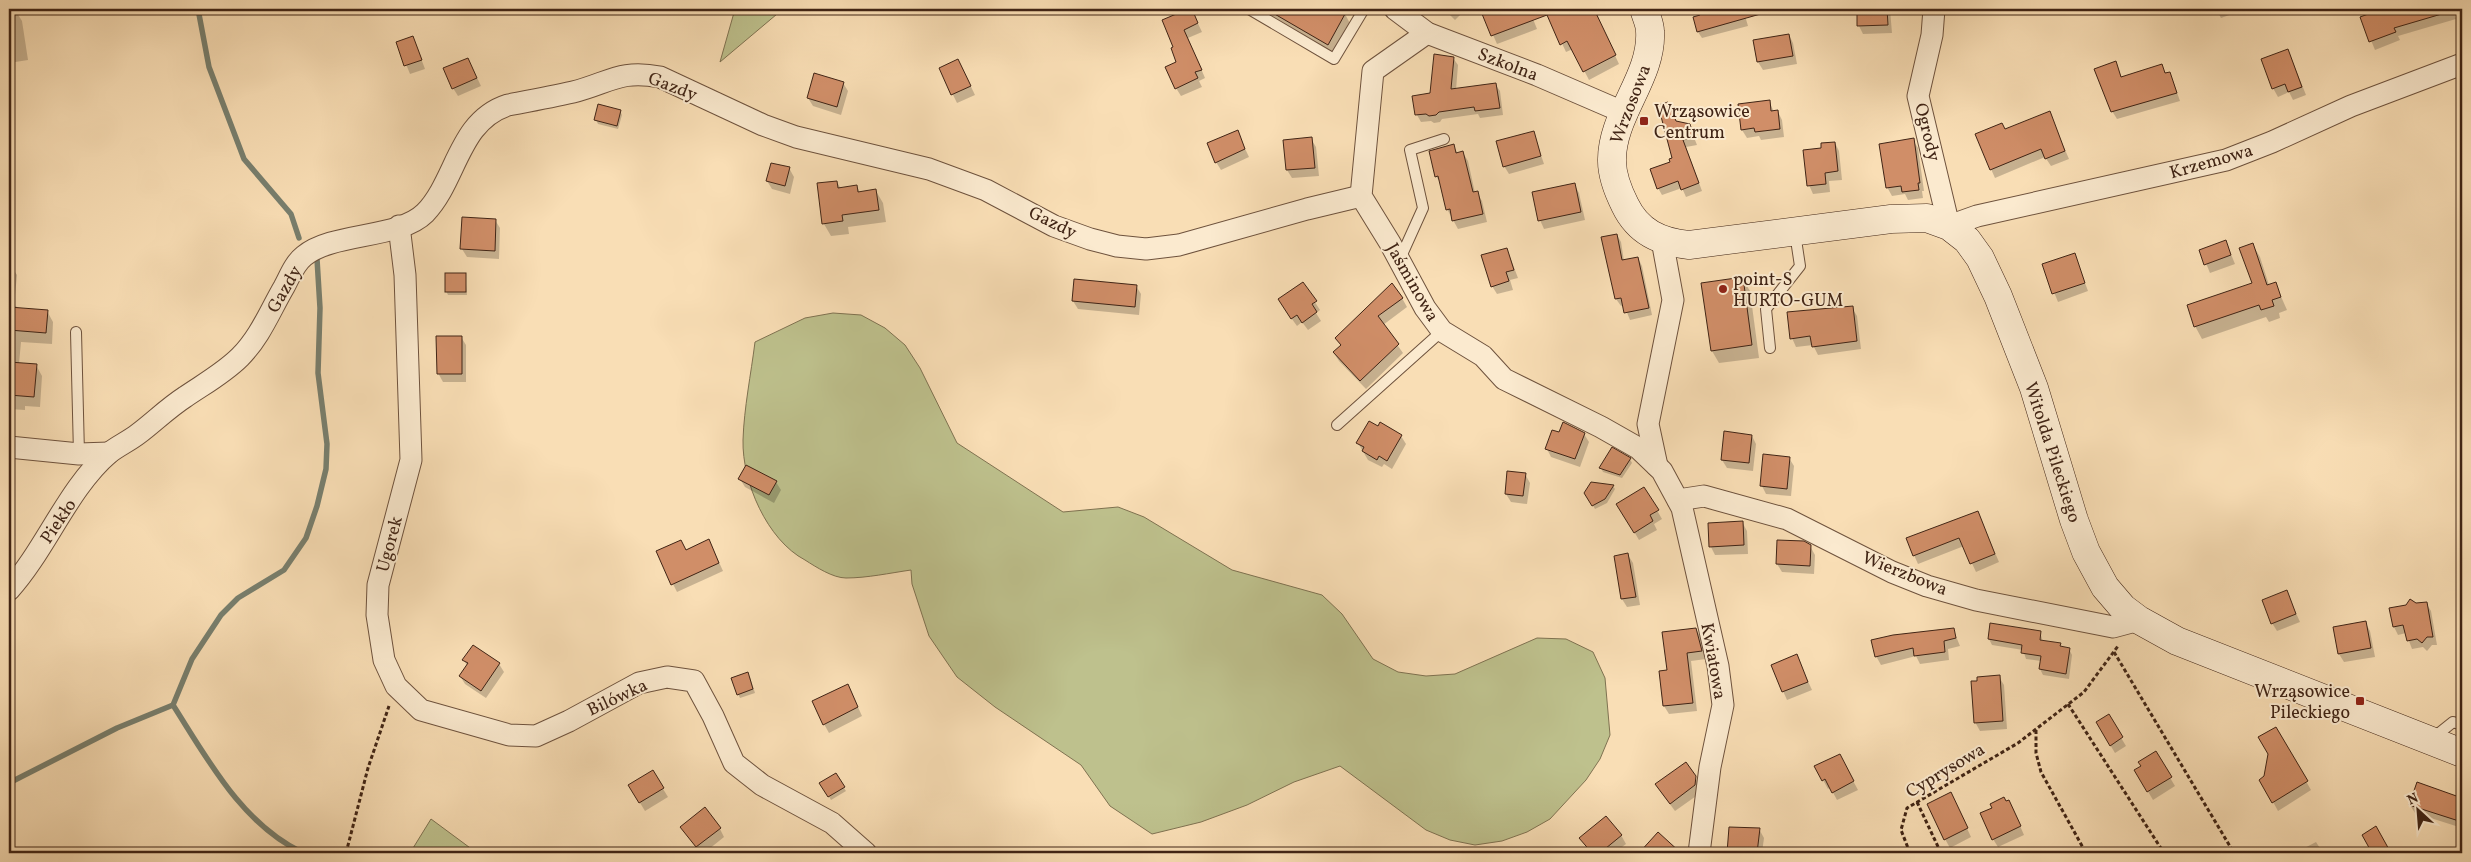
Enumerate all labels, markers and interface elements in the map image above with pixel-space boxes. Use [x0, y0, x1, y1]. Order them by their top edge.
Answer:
street label: Szkolna [1474, 42, 1541, 88]
street label: Wrzosowa [1605, 61, 1658, 148]
street label: Gazdy [644, 67, 701, 108]
place label: Wrząsowice Centrum [1654, 100, 1750, 146]
street label: Ogrody [1907, 101, 1946, 164]
marker: Wrząsowice Centrum [1638, 115, 1650, 127]
street label: Krzemowa [2167, 139, 2256, 186]
street label: Gazdy [1024, 201, 1081, 246]
street label: Jaśminowa [1379, 239, 1444, 327]
street label: Gazdy [262, 261, 309, 318]
place label: point-S HURTO-GUM [1733, 268, 1843, 314]
marker: point-S HURTO-GUM [1717, 283, 1729, 295]
street label: Witolda Pileckiego [2017, 379, 2086, 526]
street label: Piekło [35, 494, 83, 549]
street label: Ugorek [371, 514, 410, 575]
street label: Wierzbowa [1858, 546, 1951, 603]
street label: Kwiatowa [1693, 621, 1732, 702]
street label: Bilówka [583, 673, 652, 723]
place label: Wrząsowice Pileckiego [2254, 680, 2350, 726]
marker: Wrząsowice Pileckiego [2354, 695, 2366, 707]
street label: Cyprysowa [1901, 738, 1990, 805]
north arrow [2394, 784, 2444, 834]
text: N [2404, 789, 2422, 810]

